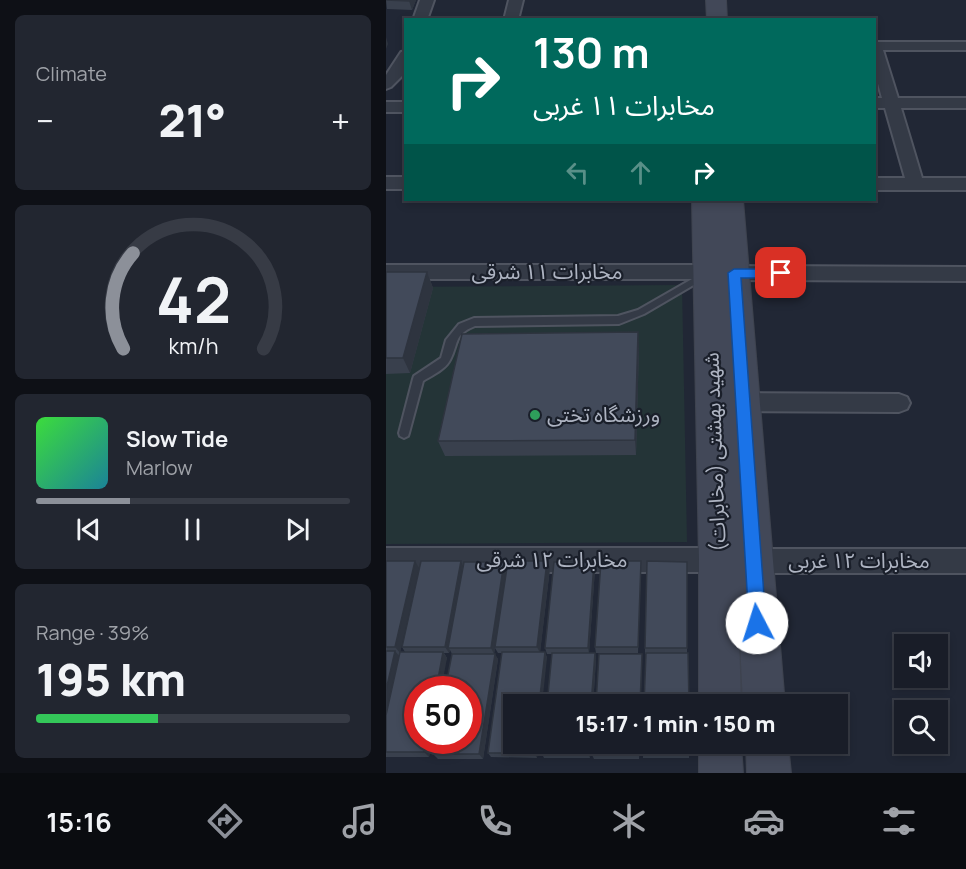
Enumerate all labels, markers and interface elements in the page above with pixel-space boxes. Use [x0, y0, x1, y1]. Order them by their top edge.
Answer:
text: 130 m [533, 23, 650, 81]
icon: right [434, 42, 512, 120]
text: Climate [36, 60, 107, 87]
text: مخابرات ۱۱ غربی [533, 86, 715, 123]
text: 21° [158, 89, 226, 151]
text: − [36, 98, 54, 143]
text: + [331, 98, 350, 143]
icon: left [561, 156, 594, 189]
icon: ahead [624, 156, 657, 189]
icon: right [687, 156, 720, 189]
pin [755, 247, 806, 298]
text: 42 [155, 256, 231, 342]
icon: arrive [764, 256, 797, 289]
street label: مخابرات ۱۱ شرقی [471, 257, 623, 285]
text: km/h [168, 331, 218, 360]
street label: شهید بهشتی (مخابرات) [697, 352, 731, 552]
place label: ورزشگاه تختی [547, 400, 660, 428]
marker: ورزشگاه تختی [528, 408, 542, 422]
text: Slow Tide [126, 424, 228, 454]
text: Marlow [126, 454, 193, 481]
icon: previous [72, 513, 105, 546]
icon: pause [176, 513, 209, 546]
icon: next [281, 513, 314, 546]
street label: مخابرات ۱۲ شرقی [476, 545, 628, 573]
street label: مخابرات ۱۲ غربی [788, 546, 930, 574]
position arrow [725, 591, 789, 655]
text: Range · 39% [36, 619, 149, 646]
map controls [894, 634, 948, 754]
button: sound [894, 634, 948, 688]
text: 195 km [36, 648, 186, 710]
speed limit sign: 50 [404, 676, 482, 754]
button: search [894, 700, 948, 754]
text: 15:17 · 1 min · 150 m [575, 709, 776, 739]
icon: directions [204, 800, 246, 842]
icon: music [339, 800, 381, 842]
icon: phone [474, 800, 516, 842]
icon: climate [608, 800, 650, 842]
icon: car [743, 800, 785, 842]
icon: filters [878, 800, 920, 842]
text: 15:16 [46, 803, 112, 840]

